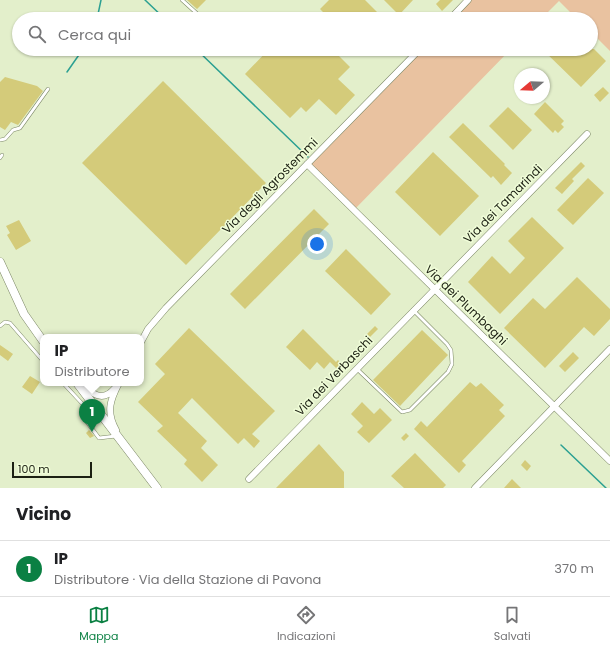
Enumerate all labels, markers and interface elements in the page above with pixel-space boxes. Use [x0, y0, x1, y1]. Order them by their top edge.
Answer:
search box [12, 12, 598, 56]
icon: search [26, 23, 48, 45]
text: Cerca qui [58, 24, 131, 45]
north arrow [514, 68, 550, 104]
street label: Via degli Agrostemmi [218, 134, 321, 237]
street label: Via dei Tamarindi [459, 160, 546, 247]
your location [307, 234, 327, 254]
street label: Via dei Plumbaghi [421, 261, 511, 349]
street label: Via dei Verbaschi [291, 332, 376, 419]
popup [40, 334, 144, 386]
text: IP [54, 340, 68, 361]
text: Distributore [54, 362, 130, 381]
pin: 1 [79, 399, 105, 432]
scale bar [12, 460, 92, 479]
text: 100 m [18, 461, 50, 477]
text: Vicino [16, 502, 71, 526]
text: IP [54, 548, 68, 569]
text: 1 [27, 559, 31, 578]
text: 370 m [554, 559, 594, 578]
text: Distributore · Via della Stazione di Pavona [54, 570, 321, 589]
tab: Mappa [79, 604, 118, 645]
tab: Indicazioni [277, 604, 335, 645]
tab: Salvati [494, 604, 531, 645]

